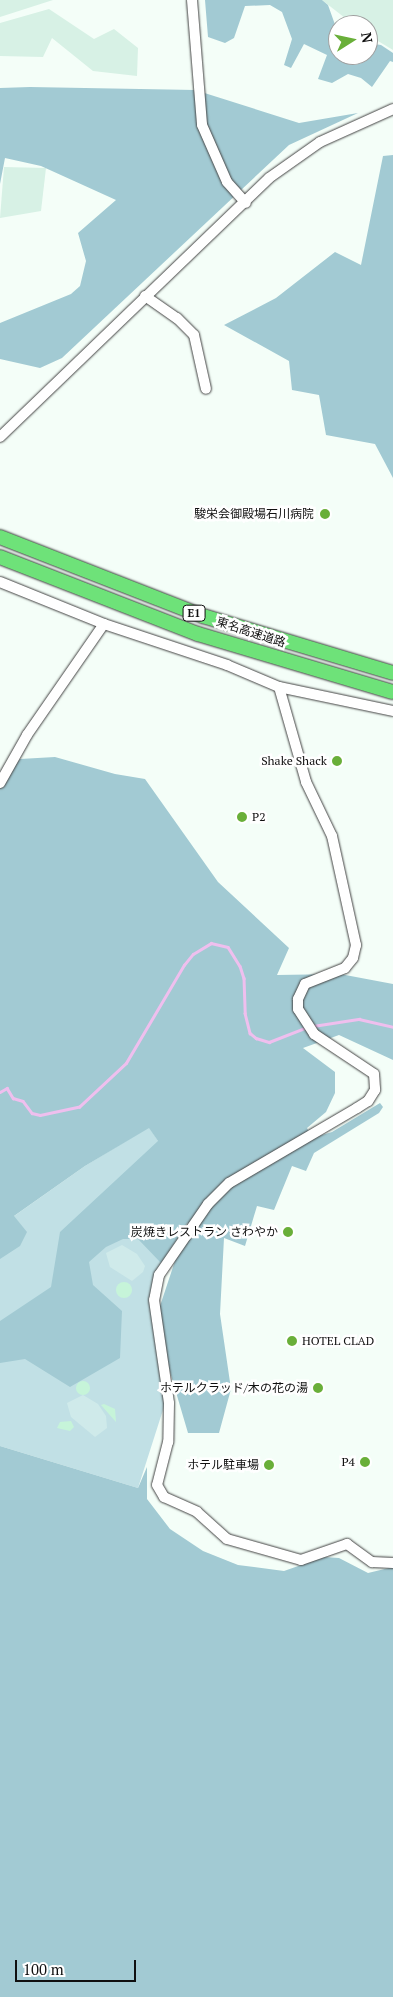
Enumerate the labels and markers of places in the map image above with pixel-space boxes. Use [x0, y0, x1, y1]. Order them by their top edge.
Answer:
place label: 駿栄会御殿場石川病院 [194, 507, 314, 521]
marker: 駿栄会御殿場石川病院 [318, 507, 332, 521]
place label: Shake Shack [261, 754, 327, 768]
marker: Shake Shack [331, 755, 343, 767]
place label: P2 [252, 810, 266, 824]
marker: P2 [236, 811, 248, 823]
place label: 炭焼きレストラン さわやか [131, 1225, 278, 1239]
marker: 炭焼きレストラン さわやか [282, 1226, 294, 1238]
place label: HOTEL CLAD [302, 1334, 374, 1348]
marker: HOTEL CLAD [286, 1335, 298, 1347]
place label: ホテルクラッド/木の花の湯 [160, 1381, 308, 1395]
marker: ホテルクラッド/木の花の湯 [312, 1382, 324, 1394]
place label: P4 [341, 1455, 355, 1469]
marker: P4 [359, 1456, 371, 1468]
place label: ホテル駐車場 [187, 1458, 259, 1472]
marker: ホテル駐車場 [263, 1459, 275, 1471]

